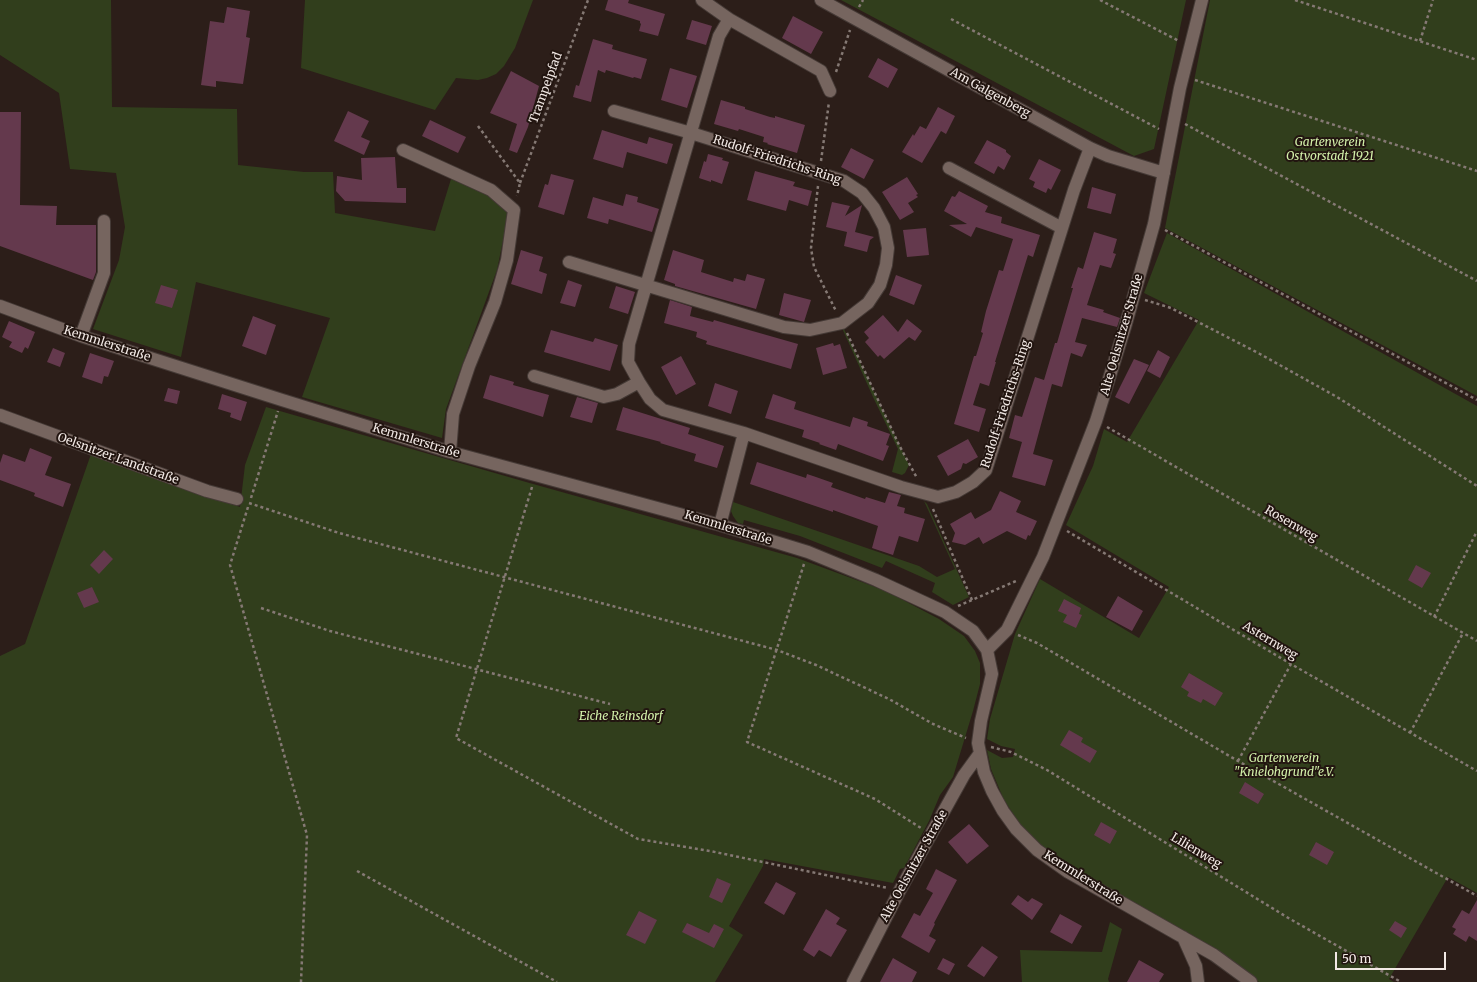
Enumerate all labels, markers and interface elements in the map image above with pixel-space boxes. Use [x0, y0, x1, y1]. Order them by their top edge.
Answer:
street label: Trampelpfad [526, 50, 566, 126]
street label: Am Galgenberg [947, 65, 1033, 121]
street label: Rudolf-Friedrichs-Ring [711, 132, 843, 188]
park label: Gartenverein Ostvorstadt 1921 [1286, 136, 1374, 164]
street label: Alte Oelsnitzer Straße [1098, 273, 1146, 397]
street label: Kemmlerstraße [62, 323, 152, 365]
street label: Rudolf-Friedrichs-Ring [978, 338, 1034, 470]
street label: Kemmlerstraße [371, 421, 461, 461]
street label: Oelsnitzer Landstraße [55, 430, 181, 488]
street label: Rosenweg [1262, 503, 1320, 545]
street label: Kemmlerstraße [683, 508, 773, 548]
street label: Asternweg [1240, 619, 1300, 663]
park label: Eiche Reinsdorf [579, 710, 663, 724]
park label: Gartenverein "Knielohgrund"e.V. [1234, 752, 1334, 780]
street label: Alte Oelsnitzer Straße [877, 808, 951, 924]
street label: Lilienweg [1168, 830, 1224, 872]
street label: Kemmlerstraße [1041, 848, 1125, 908]
scale bar [1337, 944, 1448, 970]
text: 50 m [1342, 951, 1371, 966]

